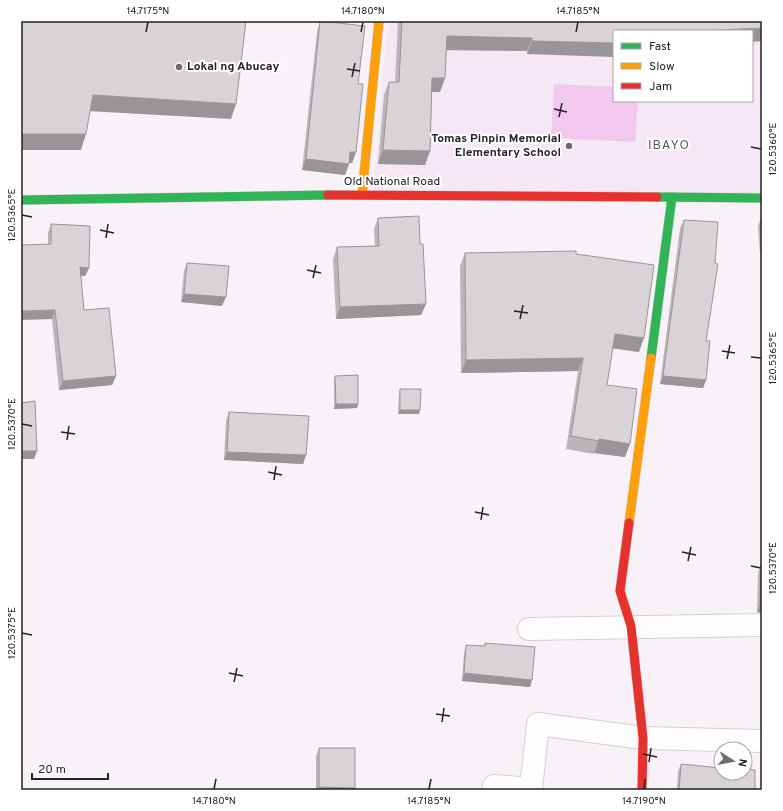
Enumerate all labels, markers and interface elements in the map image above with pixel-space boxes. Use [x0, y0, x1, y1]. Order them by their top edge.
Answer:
text: 14.7175°N [127, 5, 169, 18]
text: 14.7180°N [341, 5, 385, 18]
text: 14.7185°N [556, 5, 600, 18]
legend [613, 30, 753, 102]
text: Fast [649, 39, 671, 55]
place label: Lokal ng Abucay [187, 59, 279, 75]
text: Slow [649, 59, 675, 75]
marker: Lokal ng Abucay [174, 62, 184, 72]
text: Jam [649, 79, 672, 95]
text: 120.5360°E [767, 122, 780, 176]
place label: Tomas Pinpin Memorial Elementary School [431, 131, 561, 161]
district label: IBAYO [648, 138, 690, 154]
marker: Tomas Pinpin Memorial Elementary School [564, 141, 574, 151]
street label: Old National Road [344, 174, 440, 190]
text: 120.5365°E [6, 188, 19, 242]
text: 120.5365°E [767, 331, 780, 385]
text: 120.5370°E [6, 398, 19, 450]
text: 120.5370°E [767, 542, 780, 594]
text: 120.5375°E [6, 607, 19, 659]
north arrow [713, 741, 753, 781]
scale bar [32, 755, 108, 781]
text: N [734, 758, 749, 768]
text: 20 m [38, 762, 66, 778]
text: 14.7180°N [192, 795, 236, 808]
text: 14.7185°N [407, 795, 451, 808]
text: 14.7190°N [622, 795, 666, 808]

